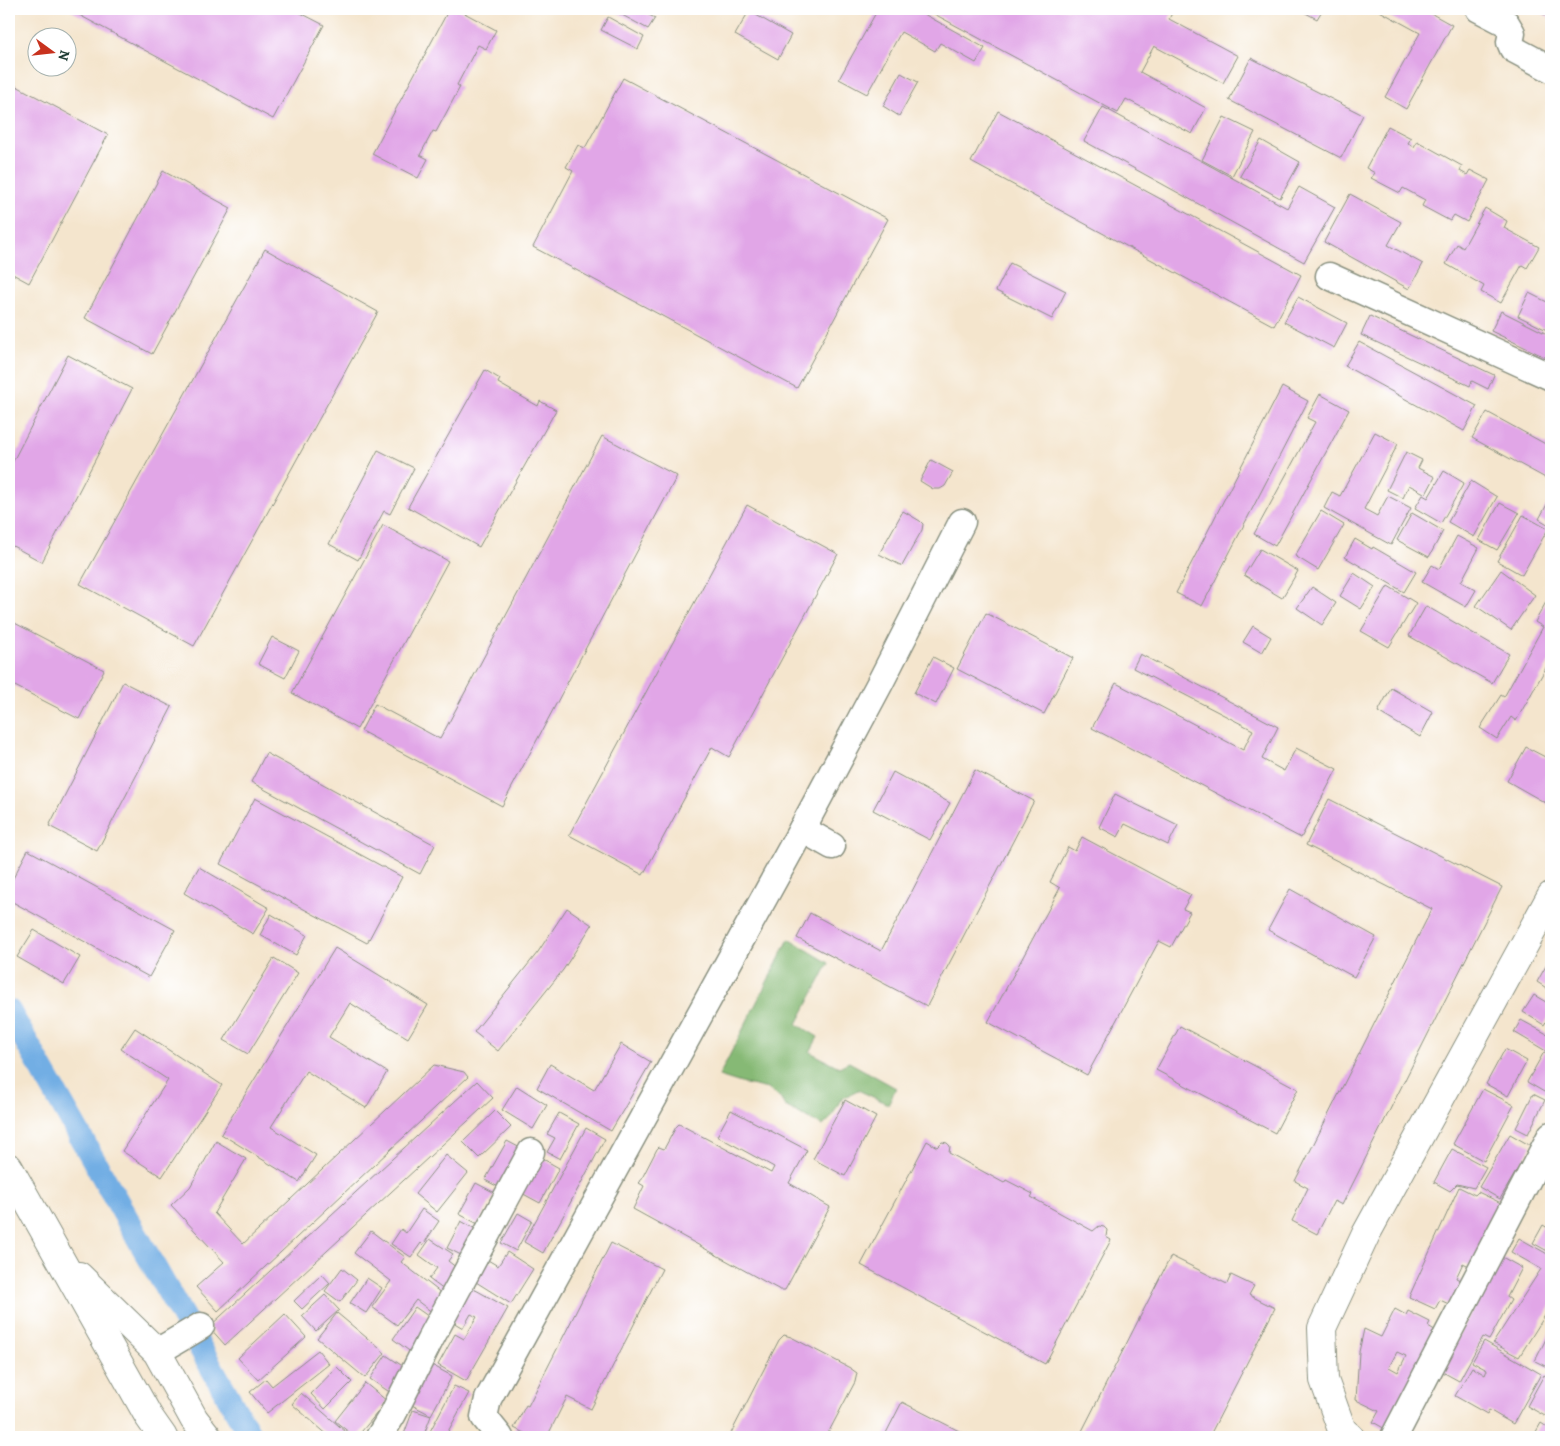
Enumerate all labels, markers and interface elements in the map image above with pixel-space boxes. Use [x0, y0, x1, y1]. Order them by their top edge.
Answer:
north arrow [28, 28, 78, 78]
text: N [54, 48, 75, 63]

